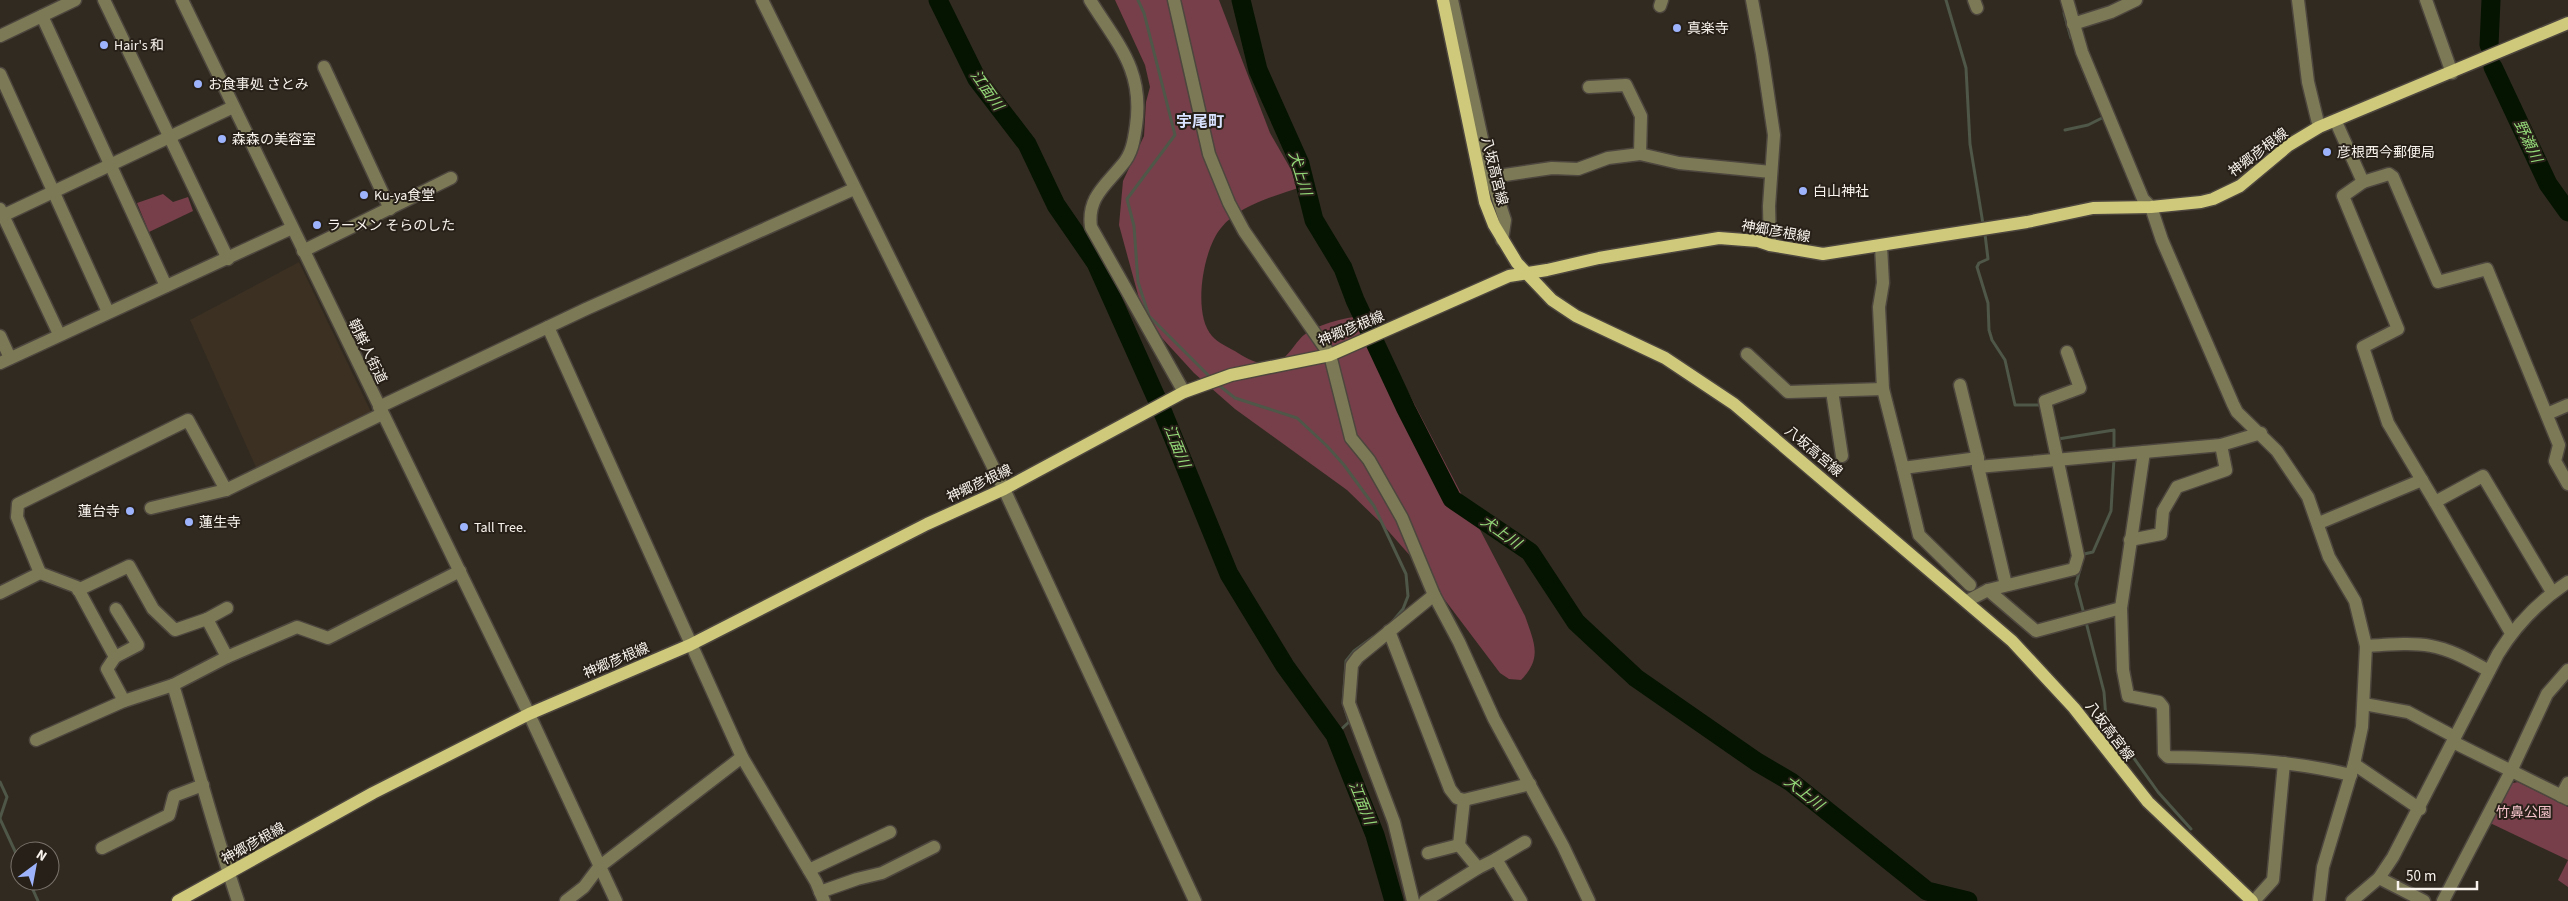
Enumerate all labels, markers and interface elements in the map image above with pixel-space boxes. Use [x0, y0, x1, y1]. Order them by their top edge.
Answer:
place label: 真楽寺 [1687, 19, 1729, 39]
marker: 真楽寺 [1671, 22, 1683, 34]
place label: Hair's 和 [114, 36, 164, 56]
marker: Hair's 和 [98, 39, 110, 51]
water label: 江面川 [965, 66, 1009, 116]
place label: お食事処 さとみ [208, 75, 309, 95]
marker: お食事処 さとみ [192, 78, 204, 90]
district label: 宇尾町 [1176, 111, 1224, 133]
water label: 野瀬川 [2509, 116, 2547, 168]
street label: 神郷彦根線 [2225, 124, 2293, 182]
place label: 森森の美容室 [232, 130, 316, 150]
marker: 森森の美容室 [216, 133, 228, 145]
street label: 八坂高宮線 [1476, 135, 1512, 208]
place label: 彦根西今郵便局 [2337, 143, 2435, 163]
marker: 彦根西今郵便局 [2321, 146, 2333, 158]
water label: 犬上川 [1283, 149, 1317, 200]
place label: 白山神社 [1813, 182, 1869, 202]
marker: 白山神社 [1797, 185, 1809, 197]
place label: Ku-ya食堂 [374, 186, 435, 206]
marker: Ku-ya食堂 [358, 189, 370, 201]
place label: ラーメン そらのした [327, 216, 455, 236]
street label: 神郷彦根線 [1740, 216, 1812, 248]
marker: ラーメン そらのした [311, 219, 323, 231]
street label: 神郷彦根線 [1315, 307, 1388, 351]
street label: 朝鮮人街道 [343, 316, 391, 387]
water label: 江面川 [1158, 421, 1195, 473]
street label: 八坂高宮線 [1780, 422, 1847, 482]
street label: 神郷彦根線 [943, 460, 1015, 508]
place label: 蓮台寺 [78, 502, 120, 522]
marker: 蓮台寺 [124, 505, 136, 517]
water label: 犬上川 [1476, 511, 1527, 555]
place label: 蓮生寺 [199, 513, 241, 533]
marker: 蓮生寺 [183, 516, 195, 528]
place label: Tall Tree. [474, 518, 526, 538]
marker: Tall Tree. [458, 521, 470, 533]
street label: 神郷彦根線 [580, 638, 653, 684]
street label: 八坂高宮線 [2080, 698, 2138, 766]
water label: 犬上川 [1779, 771, 1829, 817]
water label: 江面川 [1343, 778, 1380, 830]
park label: 竹鼻公園 [2496, 803, 2552, 823]
street label: 神郷彦根線 [218, 818, 289, 870]
north arrow [10, 841, 60, 891]
text: N [32, 845, 51, 867]
scale bar [2398, 858, 2477, 890]
text: 50 m [2406, 866, 2436, 887]

